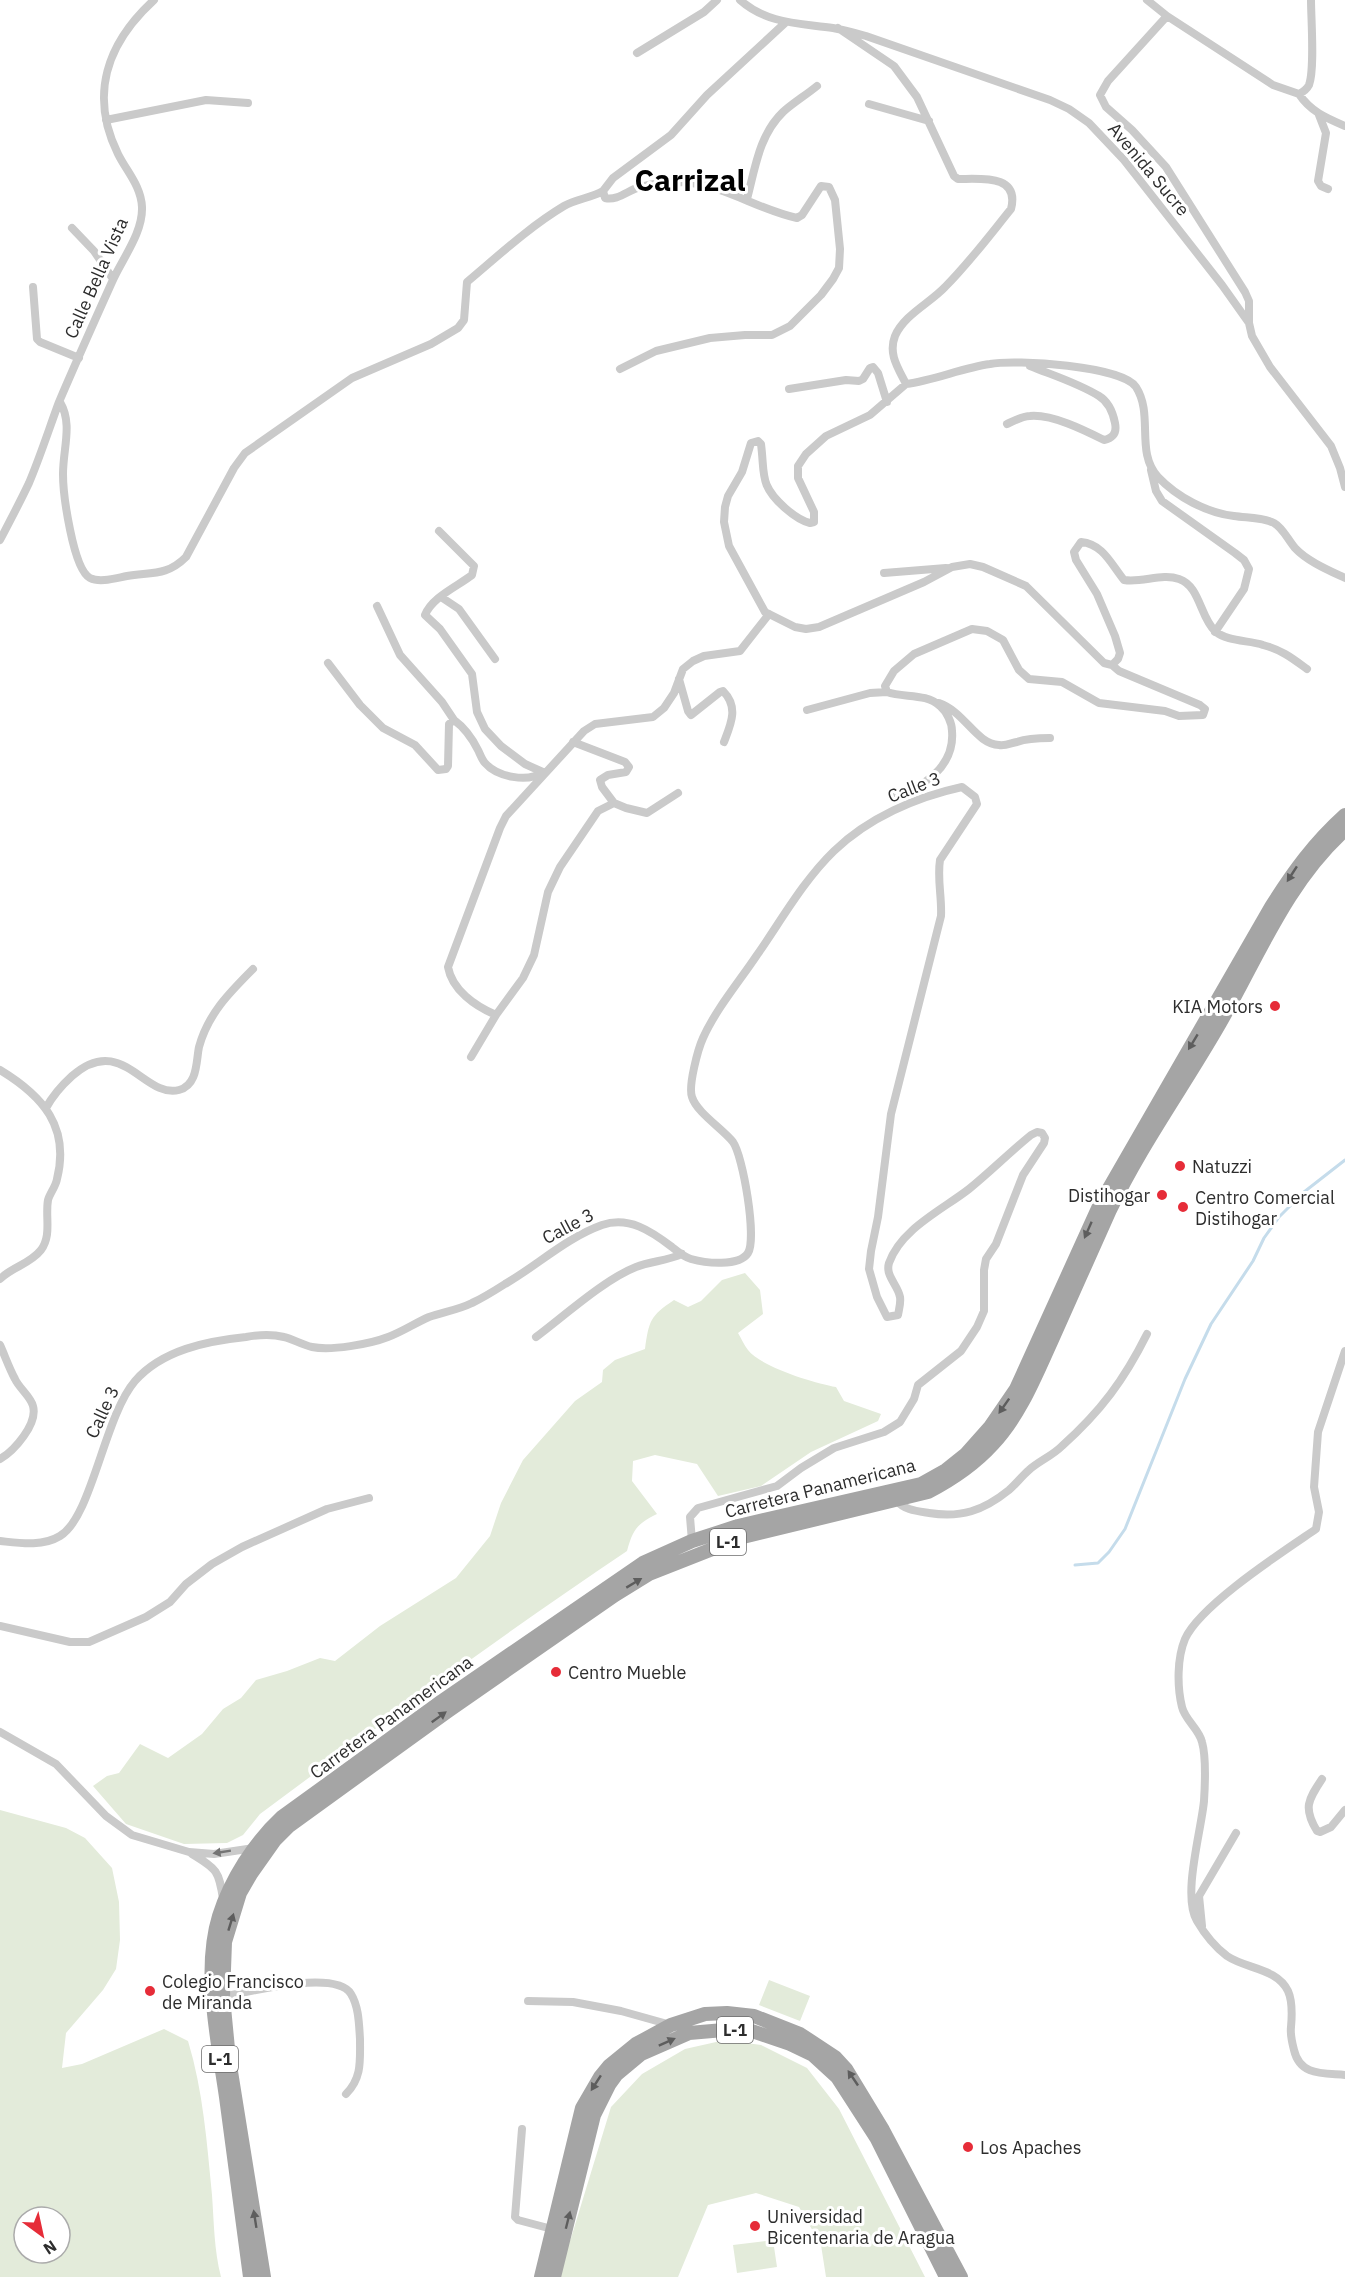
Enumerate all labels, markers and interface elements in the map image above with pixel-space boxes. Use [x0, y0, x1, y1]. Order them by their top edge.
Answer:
street label: Avenida Sucre [1103, 118, 1195, 220]
district label: Carrizal [634, 160, 746, 199]
street label: Calle Bella Vista [59, 214, 133, 342]
street label: Calle 3 [884, 766, 944, 808]
one-way arrow [1287, 866, 1298, 882]
place label: KIA Motors [1172, 995, 1263, 1018]
marker: KIA Motors [1268, 999, 1282, 1013]
one-way arrow [1188, 1034, 1199, 1050]
place label: Natuzzi [1192, 1155, 1252, 1178]
marker: Natuzzi [1173, 1159, 1187, 1173]
place label: Distihogar [1068, 1184, 1150, 1207]
place label: Centro Comercial Distihogar [1195, 1186, 1335, 1230]
marker: Distihogar [1155, 1188, 1169, 1202]
marker: Centro Comercial Distihogar [1176, 1200, 1190, 1214]
street label: Calle 3 [538, 1203, 598, 1249]
one-way arrow [1083, 1222, 1093, 1240]
street label: Calle 3 [80, 1382, 124, 1442]
one-way arrow [999, 1398, 1010, 1414]
street label: Carretera Panamericana [722, 1453, 918, 1523]
road number: L-1 [710, 1529, 746, 1555]
one-way arrow [626, 1577, 642, 1588]
street label: Carretera Panamericana [305, 1650, 477, 1784]
place label: Centro Mueble [568, 1661, 687, 1684]
marker: Centro Mueble [549, 1665, 563, 1679]
one-way arrow [431, 1711, 447, 1723]
one-way arrow [212, 1848, 231, 1857]
one-way arrow [227, 1913, 236, 1931]
place label: Colegio Francisco de Miranda [162, 1970, 304, 2014]
marker: Colegio Francisco de Miranda [143, 1984, 157, 1998]
road number: L-1 [717, 2017, 753, 2043]
one-way arrow [659, 2037, 677, 2047]
road number: L-1 [202, 2046, 238, 2072]
one-way arrow [847, 2070, 858, 2086]
one-way arrow [591, 2075, 602, 2091]
place label: Los Apaches [980, 2136, 1081, 2159]
marker: Los Apaches [961, 2140, 975, 2154]
north arrow [12, 2205, 72, 2265]
place label: Universidad Bicentenaria de Aragua [767, 2205, 955, 2249]
one-way arrow [250, 2210, 259, 2229]
one-way arrow [563, 2211, 573, 2229]
marker: Universidad Bicentenaria de Aragua [748, 2219, 762, 2233]
text: N [40, 2236, 60, 2259]

